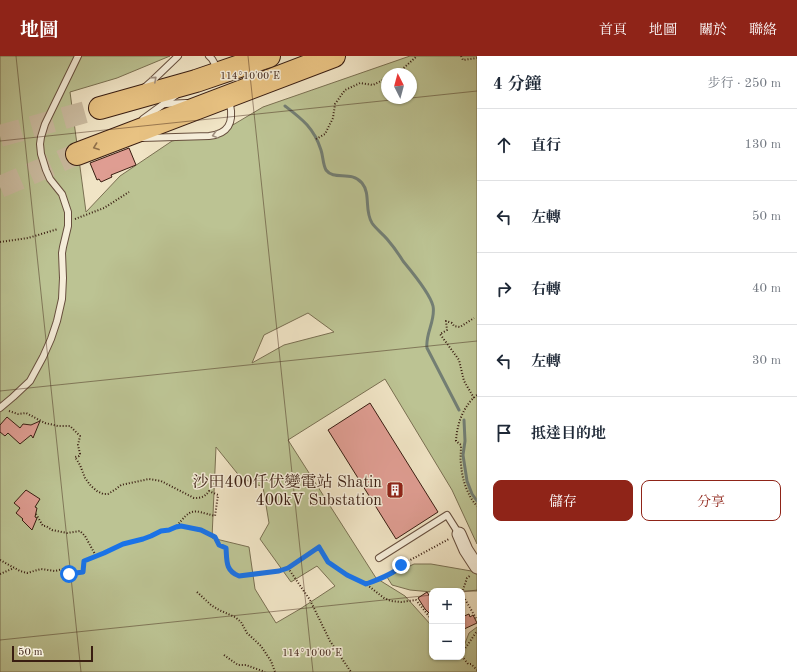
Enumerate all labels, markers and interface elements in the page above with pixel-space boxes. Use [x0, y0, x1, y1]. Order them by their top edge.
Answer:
text: 地圖 [20, 22, 58, 41]
text: 首頁 [599, 23, 627, 37]
text: 地圖 [649, 23, 677, 37]
text: 關於 [699, 23, 727, 37]
text: 聯絡 [749, 23, 777, 37]
north arrow [381, 68, 417, 104]
text: 114°10'00"E [220, 71, 280, 81]
text: 4 分鐘 [493, 76, 542, 93]
one-way arrow [149, 77, 157, 84]
text: 步行 · 250 m [707, 77, 781, 90]
one-way arrow [212, 130, 218, 138]
icon: ahead [493, 134, 515, 156]
text: 130 m [744, 138, 781, 151]
text: 直行 [531, 139, 561, 154]
one-way arrow [92, 142, 99, 150]
icon: left [493, 206, 515, 228]
text: 50 m [752, 210, 781, 223]
text: 左轉 [531, 211, 561, 226]
icon: right [493, 278, 515, 300]
text: 40 m [752, 282, 781, 295]
text: 右轉 [531, 283, 561, 298]
icon: left [493, 350, 515, 372]
text: 30 m [752, 354, 781, 367]
text: 左轉 [531, 355, 561, 370]
icon: arrive [493, 422, 515, 444]
text: 抵達目的地 [531, 427, 606, 442]
place label: 沙田400仟伏變電站 Shatin 400kV Substation [193, 473, 382, 509]
building icon: 沙田400仟伏變電站 Shatin 400kV Substation [385, 480, 405, 500]
button: 儲存 [493, 480, 633, 521]
button: 分享 [641, 480, 781, 521]
route end [392, 556, 410, 574]
route start [60, 565, 78, 583]
map controls [429, 588, 465, 660]
button: + [429, 588, 465, 624]
button: − [429, 624, 465, 660]
scale bar [12, 644, 93, 663]
text: 50 m [18, 647, 43, 658]
text: 114°10'00"E [282, 648, 342, 658]

